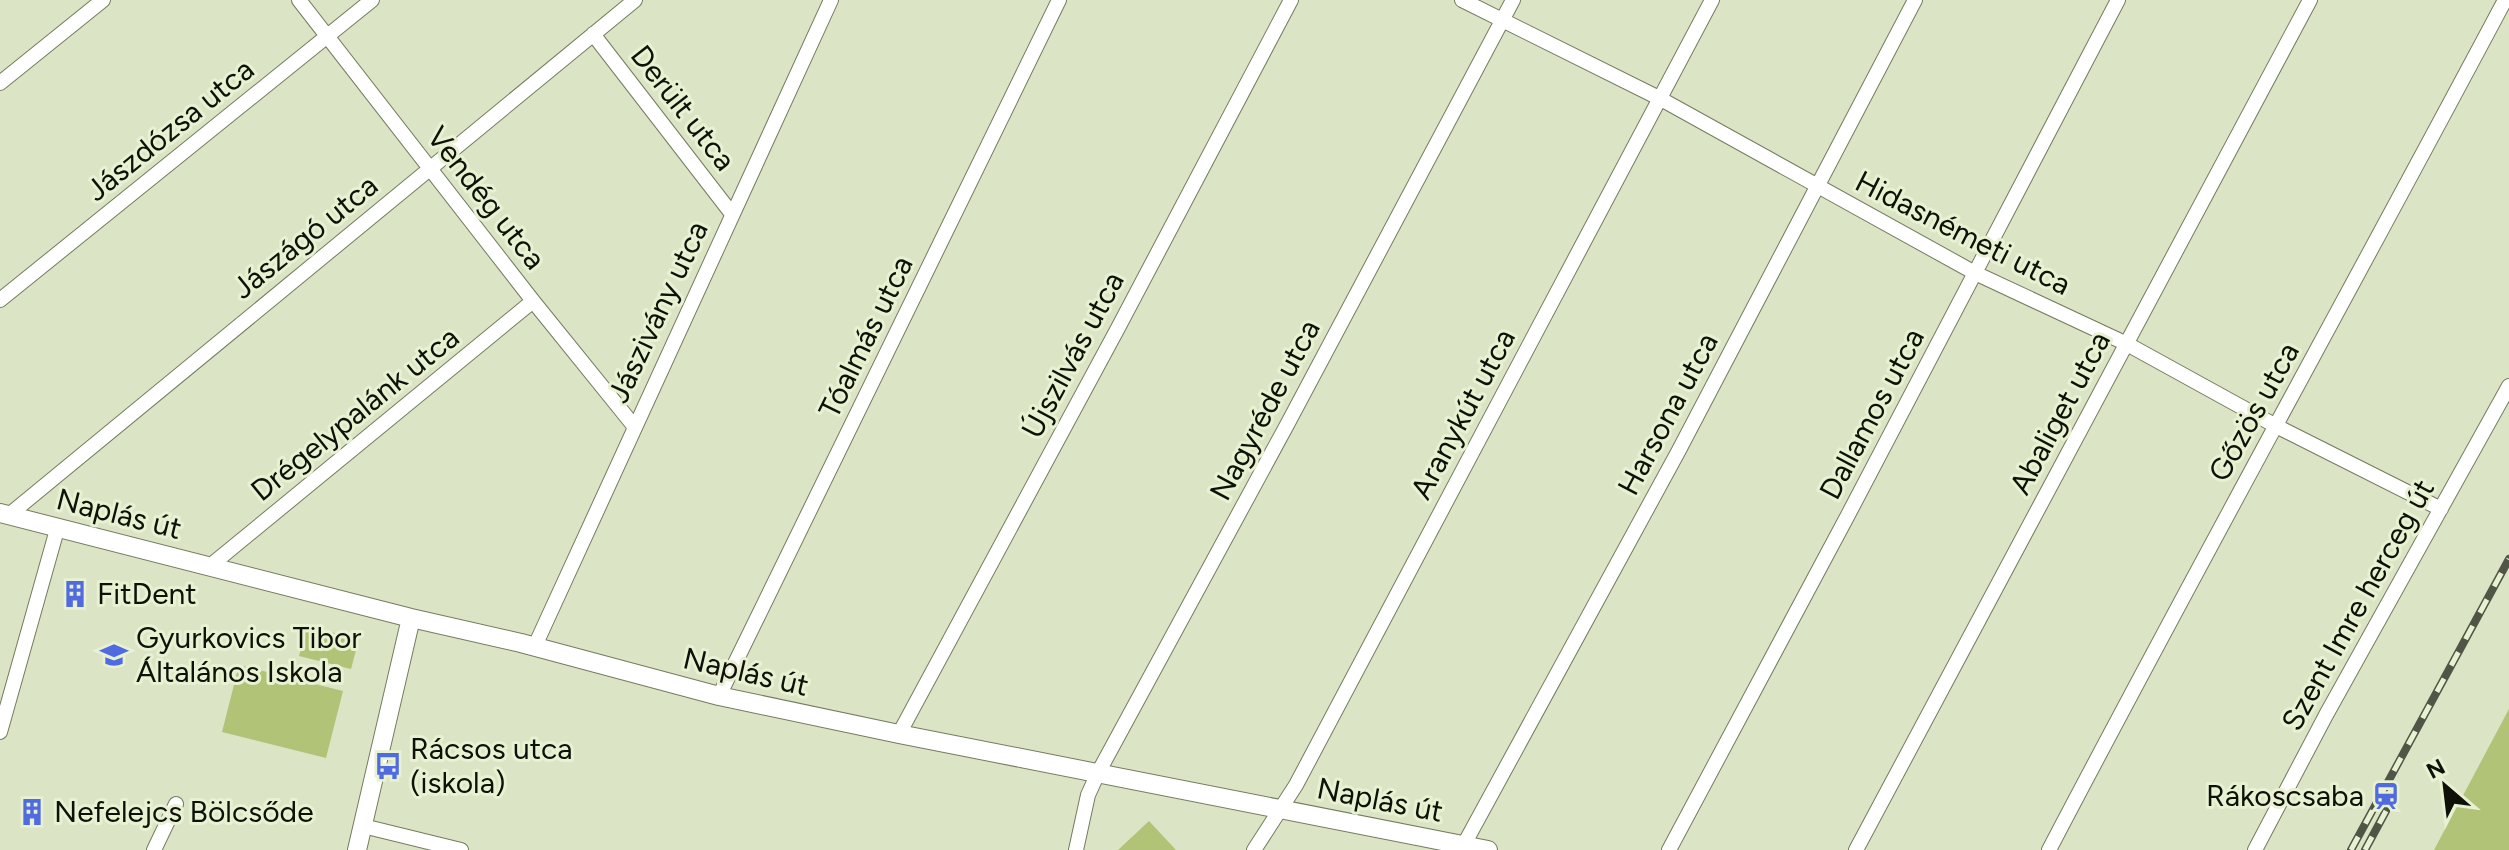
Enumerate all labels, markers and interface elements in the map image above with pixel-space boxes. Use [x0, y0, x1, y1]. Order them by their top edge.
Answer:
street label: Derült utca [623, 38, 744, 178]
street label: Jászdózsa utca [78, 51, 261, 209]
street label: Vendég utca [419, 119, 554, 277]
street label: Hidasnémeti utca [1849, 162, 2077, 303]
street label: Jászágó utca [224, 167, 385, 307]
street label: Jászivány utca [599, 215, 716, 408]
street label: Tóalmás utca [810, 250, 921, 424]
street label: Újszilvás utca [1013, 265, 1132, 444]
street label: Nagyréde utca [1201, 313, 1328, 506]
street label: Drégelypalánk utca [243, 318, 466, 509]
street label: Aranykút utca [1402, 322, 1523, 505]
street label: Dallamos utca [1811, 322, 1932, 506]
street label: Abaliget utca [2001, 325, 2118, 500]
street label: Harsona utca [1609, 326, 1726, 501]
street label: Gőzös utca [2200, 336, 2307, 488]
street label: Szent Imre herceg út [2273, 473, 2442, 737]
street label: Naplás út [53, 480, 185, 547]
place label: FitDent [97, 575, 197, 612]
building icon: FitDent [60, 579, 90, 609]
place label: Gyurkovics Tibor Általános Iskola [136, 619, 362, 690]
street label: Naplás út [680, 639, 812, 704]
school or university icon: Gyurkovics Tibor Általános Iskola [99, 640, 129, 670]
place label: Rácsos utca (iskola) [410, 730, 573, 801]
north arrow [2405, 746, 2485, 826]
bus stop icon: Rácsos utca (iskola) [373, 751, 403, 781]
text: N [2422, 753, 2450, 785]
street label: Naplás út [1314, 769, 1446, 830]
place label: Rákoscsaba [2206, 777, 2364, 814]
station icon: Rákoscsaba [2371, 781, 2401, 811]
place label: Nefelejcs Bölcsőde [54, 793, 314, 830]
building icon: Nefelejcs Bölcsőde [17, 797, 47, 827]

